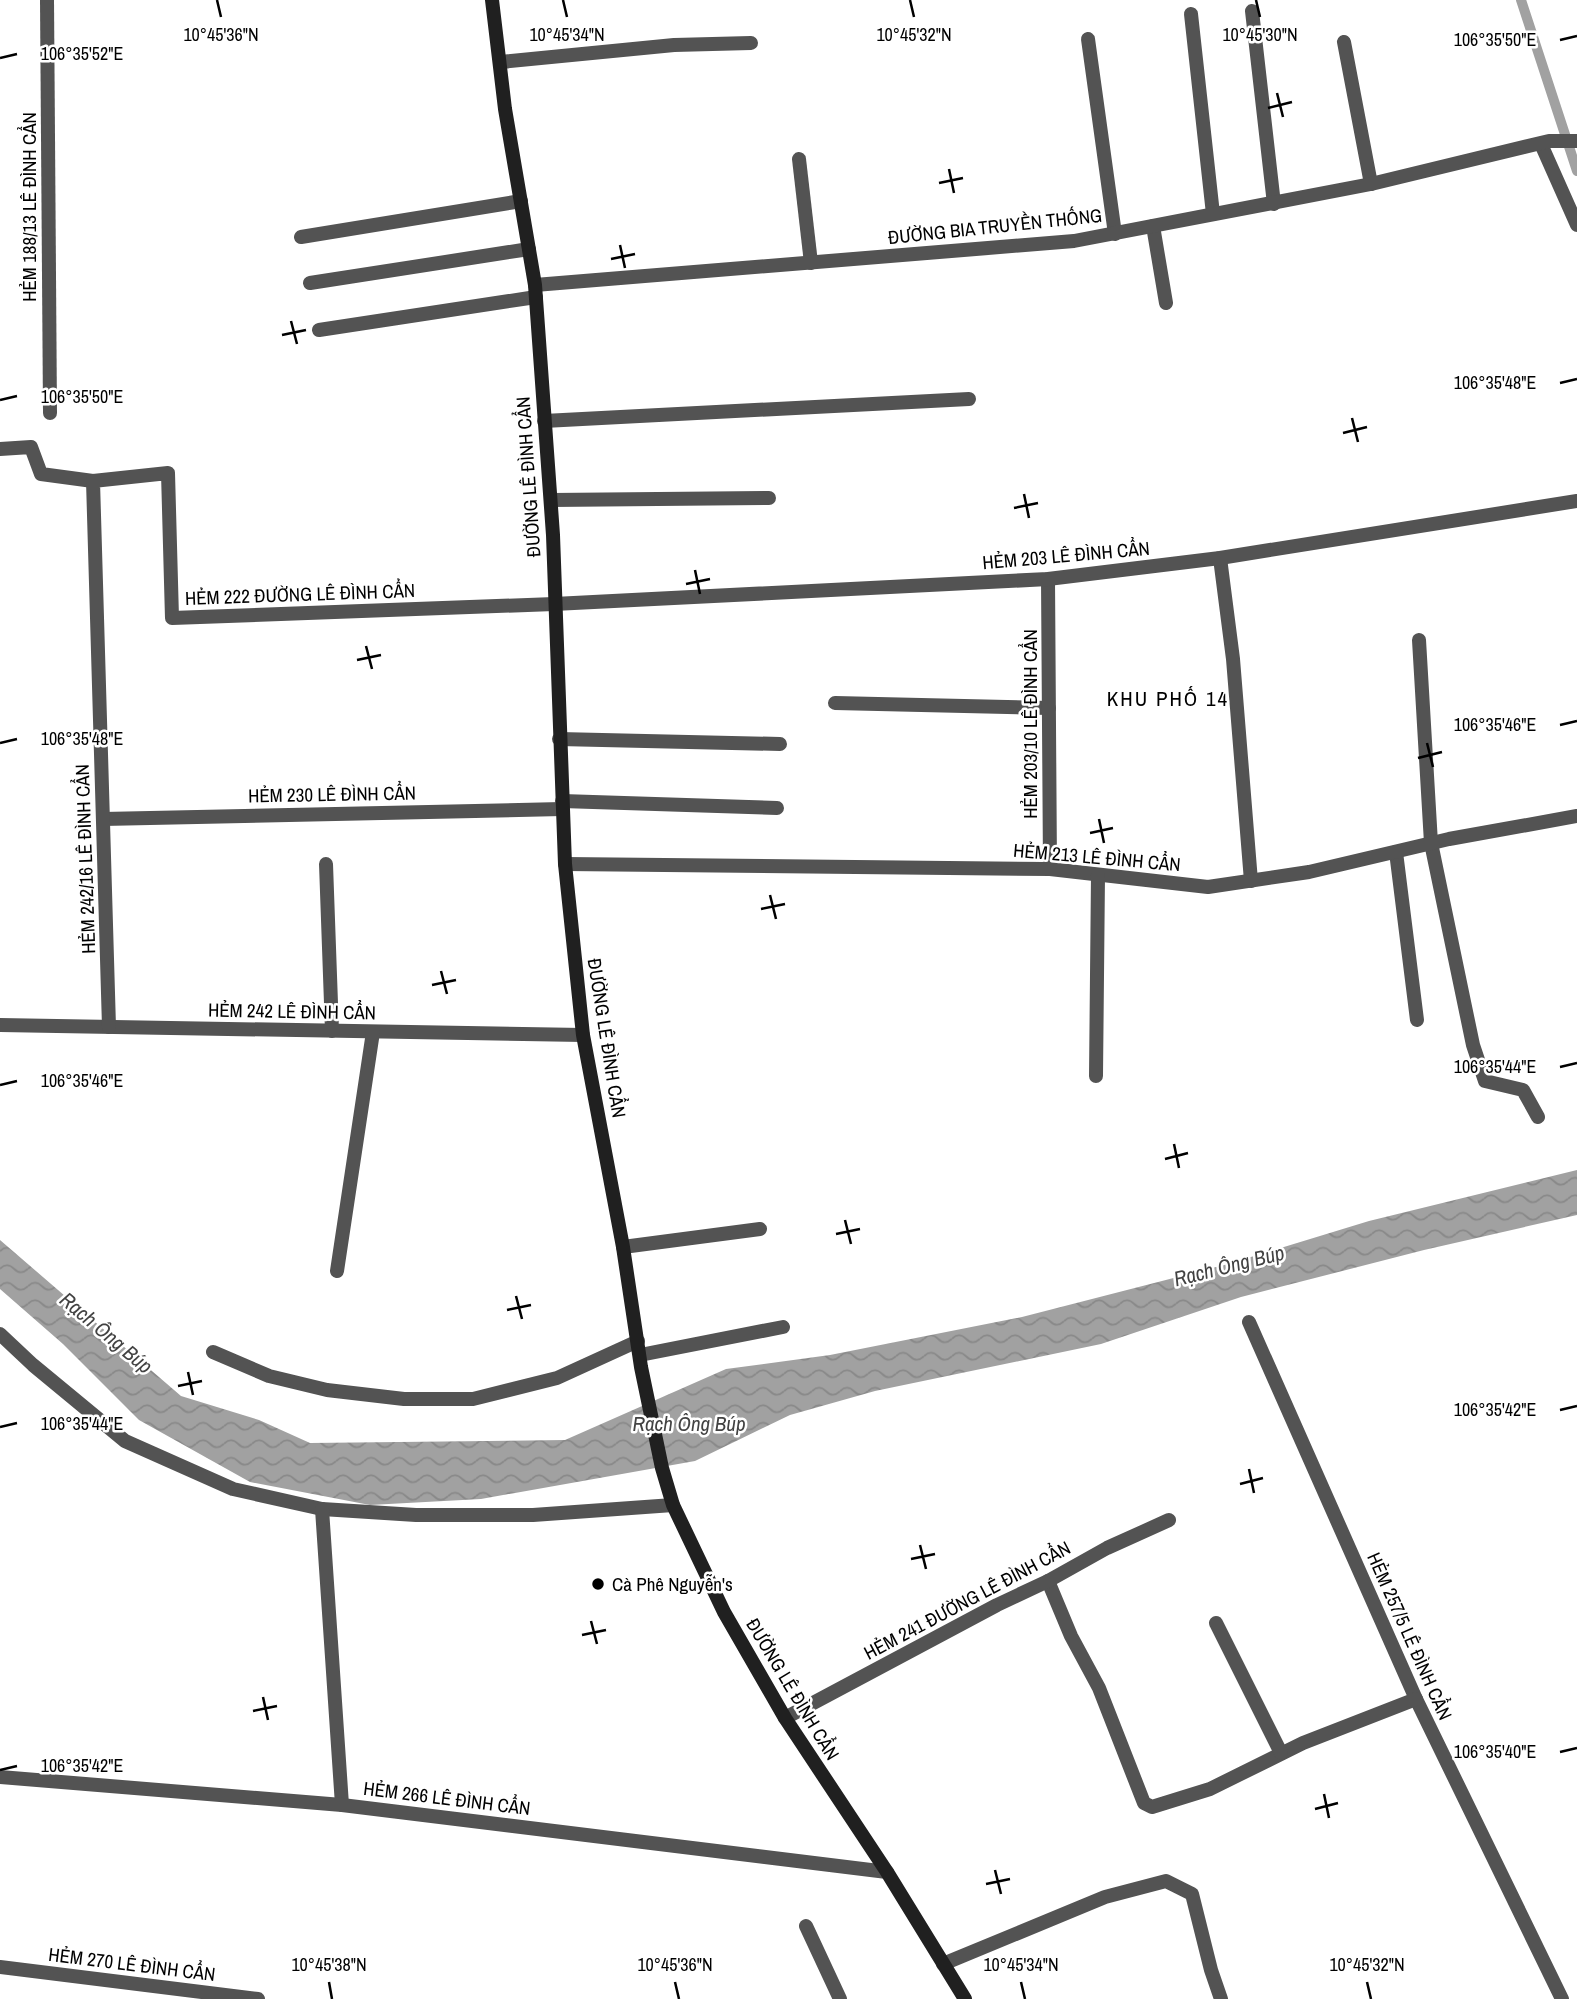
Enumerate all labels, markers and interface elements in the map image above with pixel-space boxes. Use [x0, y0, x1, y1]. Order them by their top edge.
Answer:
text: 10°45'36"N [183, 22, 259, 47]
text: 10°45'34"N [529, 22, 605, 47]
text: 10°45'32"N [876, 22, 952, 47]
text: 10°45'30"N [1222, 22, 1298, 47]
text: 106°35'50"E [1454, 27, 1536, 52]
text: 106°35'52"E [41, 41, 123, 66]
street label: HẺM 188/13 LÊ ĐÌNH CẨN [16, 112, 42, 302]
street label: ĐƯỜNG BIA TRUYỀN THỐNG [887, 202, 1103, 250]
text: 106°35'48"E [1454, 370, 1536, 395]
text: 106°35'50"E [41, 384, 123, 409]
street label: ĐƯỜNG LÊ ĐÌNH CẨN [509, 396, 547, 558]
street label: HẺM 203 LÊ ĐÌNH CẨN [981, 535, 1151, 575]
street label: HẺM 222 ĐƯỜNG LÊ ĐÌNH CẨN [184, 577, 416, 611]
street label: HẺM 203/10 LÊ ĐÌNH CẨN [1017, 629, 1043, 819]
district label: KHU PHỐ 14 [1107, 684, 1229, 713]
text: 106°35'46"E [1454, 712, 1536, 737]
text: 106°35'48"E [41, 726, 123, 751]
street label: HẺM 242/16 LÊ ĐÌNH CẨN [69, 764, 101, 954]
street label: HẺM 230 LÊ ĐÌNH CẨN [248, 780, 416, 808]
street label: HẺM 213 LÊ ĐÌNH CẨN [1012, 837, 1182, 877]
street label: ĐƯỜNG LÊ ĐÌNH CẨN [582, 956, 632, 1120]
street label: HẺM 242 LÊ ĐÌNH CẨN [208, 997, 376, 1025]
text: 106°35'44"E [1454, 1054, 1536, 1079]
text: 106°35'46"E [41, 1068, 123, 1093]
water label: Rạch Ông Búp [1171, 1238, 1287, 1293]
water label: Rạch Ông Búp [54, 1285, 159, 1380]
text: 106°35'42"E [1454, 1397, 1536, 1422]
water label: Rạch Ông Búp [633, 1409, 745, 1438]
text: 106°35'44"E [41, 1411, 123, 1436]
street label: HẺM 241 ĐƯỜNG LÊ ĐÌNH CẨN [859, 1534, 1075, 1666]
street label: HẺM 257/5 LÊ ĐÌNH CẨN [1361, 1548, 1459, 1724]
place label: Cà Phê Nguyễn's [612, 1571, 733, 1597]
marker: Cà Phê Nguyễn's [590, 1576, 606, 1592]
street label: ĐƯỜNG LÊ ĐÌNH CẨN [740, 1613, 846, 1765]
text: 106°35'40"E [1454, 1739, 1536, 1764]
text: 106°35'42"E [41, 1753, 123, 1778]
street label: HẺM 266 LÊ ĐÌNH CẨN [362, 1775, 532, 1821]
street label: HẺM 270 LÊ ĐÌNH CẨN [47, 1941, 217, 1987]
text: 10°45'38"N [291, 1952, 367, 1977]
text: 10°45'36"N [637, 1952, 713, 1977]
text: 10°45'34"N [983, 1952, 1059, 1977]
text: 10°45'32"N [1329, 1952, 1405, 1977]

